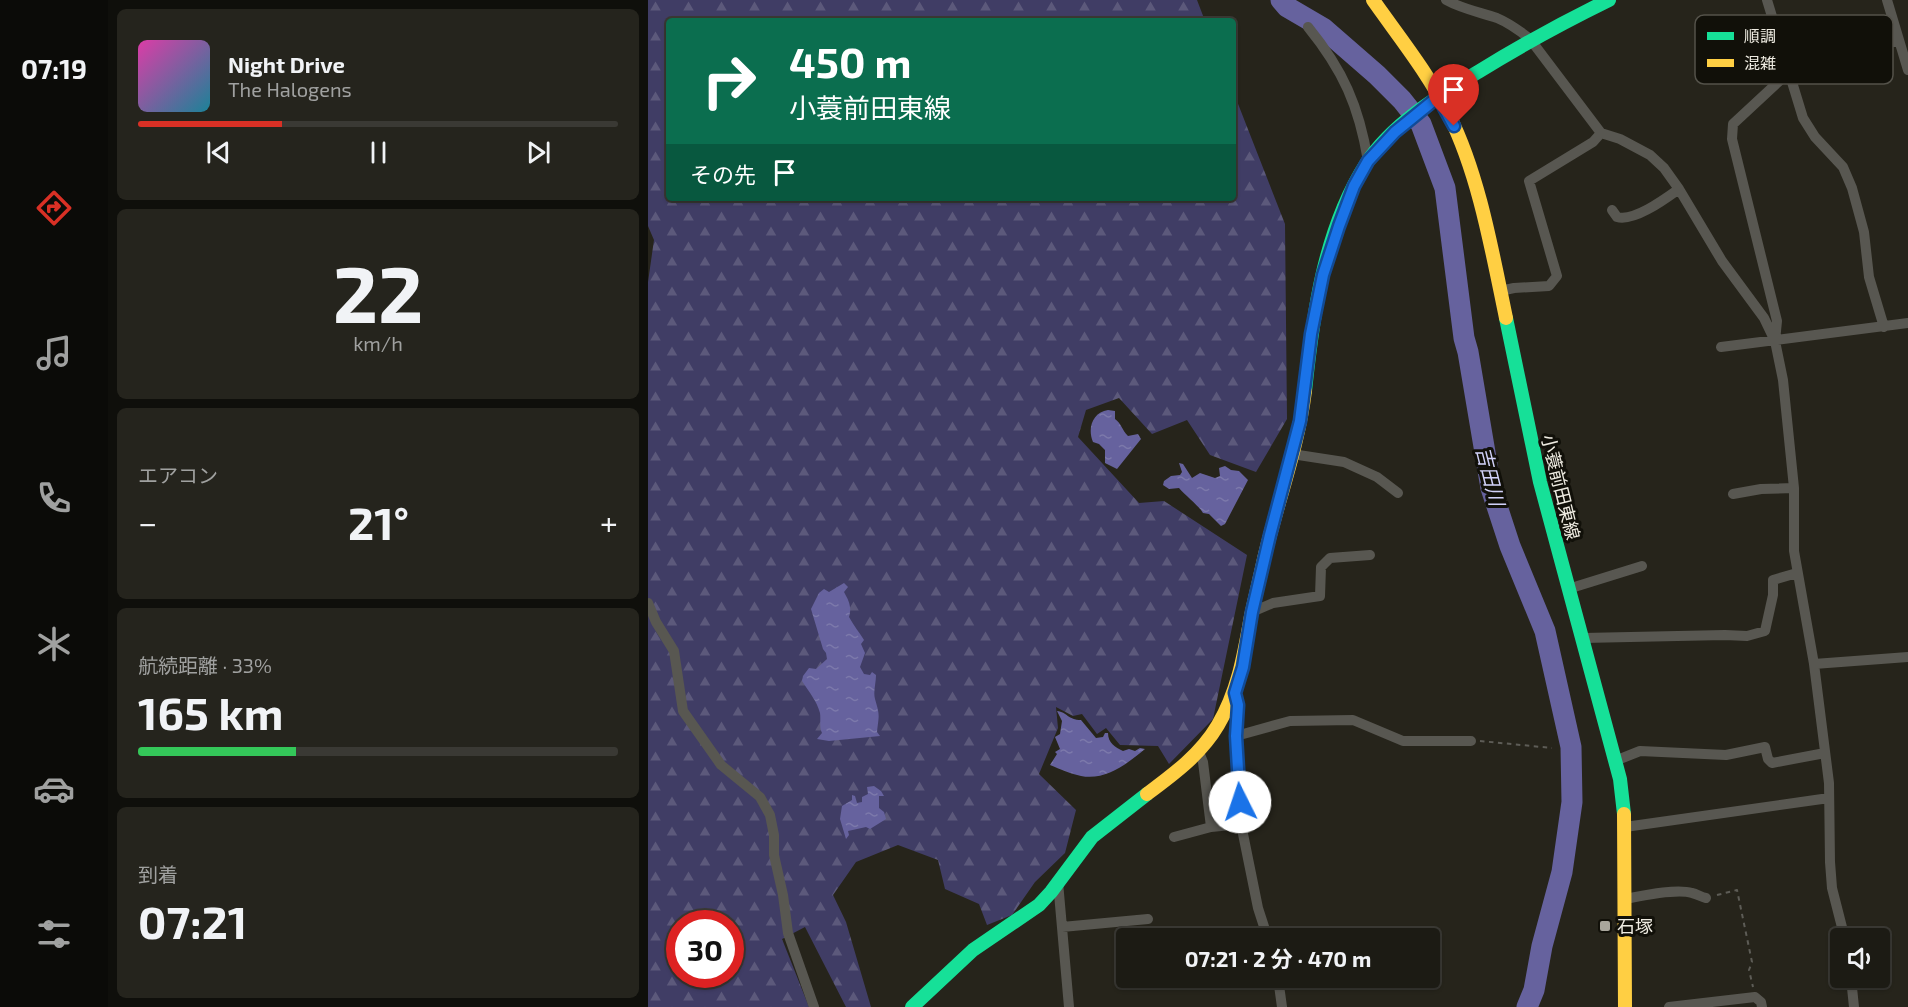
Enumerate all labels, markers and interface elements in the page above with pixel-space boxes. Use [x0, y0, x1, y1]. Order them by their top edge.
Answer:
legend [1695, 15, 1893, 84]
text: 順調 [1744, 26, 1776, 45]
text: 450 m [789, 36, 912, 86]
icon: right [690, 42, 768, 120]
text: Night Drive [228, 51, 345, 77]
text: 07:19 [21, 52, 87, 84]
text: 混雑 [1744, 53, 1776, 72]
pin [1428, 64, 1479, 126]
icon: arrive [1437, 73, 1470, 106]
text: The Halogens [228, 77, 352, 101]
text: 小蓑前田東線 [789, 91, 951, 123]
icon: previous [202, 136, 235, 169]
icon: pause [362, 136, 395, 169]
icon: next [522, 136, 555, 169]
icon: arrive [768, 156, 801, 189]
text: その先 [690, 161, 756, 187]
icon: directions [33, 187, 75, 229]
text: 22 [333, 245, 423, 339]
text: km/h [353, 331, 403, 355]
icon: music [33, 332, 75, 374]
street label: 小蓑前田東線 [1537, 432, 1585, 542]
water label: 吉田川 [1472, 444, 1510, 510]
text: エアコン [138, 463, 218, 487]
icon: phone [33, 477, 75, 519]
text: 21° [348, 495, 409, 549]
text: − [138, 502, 157, 542]
text: + [600, 502, 618, 542]
icon: climate [33, 623, 75, 665]
text: 航続距離 · 33% [138, 653, 272, 677]
text: 165 km [138, 685, 283, 739]
icon: car [33, 768, 75, 810]
position arrow [1208, 770, 1272, 834]
text: 到着 [138, 862, 178, 886]
text: 07:21 [138, 894, 247, 948]
speed limit sign: 30 [666, 910, 744, 988]
icon: filters [33, 913, 75, 955]
place label: 石塚 [1617, 915, 1653, 937]
marker: 石塚 [1598, 919, 1612, 933]
map controls [1830, 928, 1890, 988]
button: sound [1830, 928, 1890, 988]
text: 07:21 · 2 分 · 470 m [1185, 945, 1371, 971]

